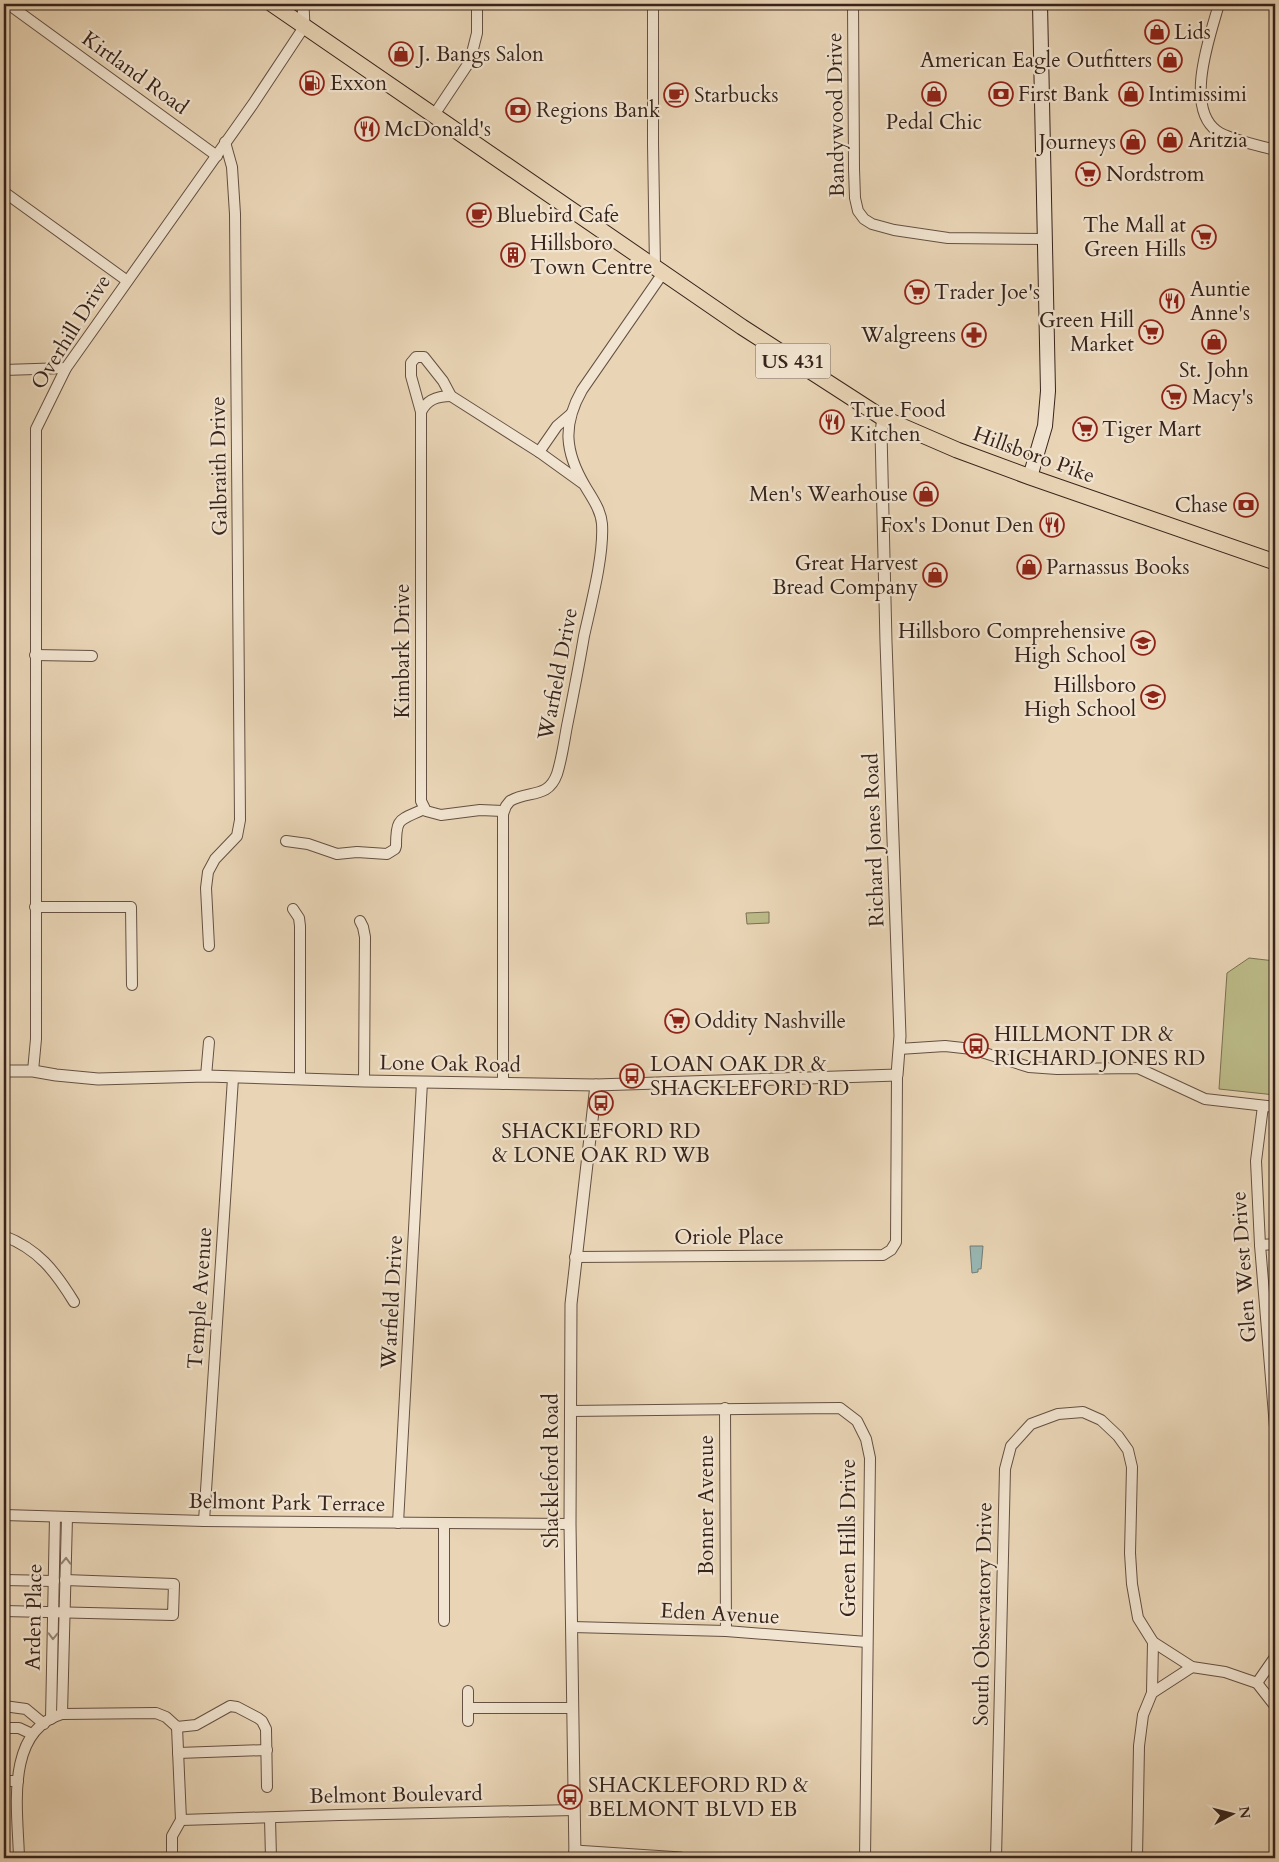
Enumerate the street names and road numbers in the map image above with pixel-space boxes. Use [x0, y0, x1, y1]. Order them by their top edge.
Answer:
street label: Kirtland Road [76, 24, 194, 122]
street label: Bandywood Drive [820, 32, 852, 198]
street label: Overhill Drive [24, 269, 118, 395]
road number: US 431 [756, 344, 830, 378]
street label: Galbraith Drive [203, 396, 235, 536]
street label: Hillsboro Pike [969, 420, 1099, 490]
street label: Kimbark Drive [388, 584, 417, 718]
street label: Warfield Drive [531, 605, 585, 744]
street label: Richard Jones Road [856, 753, 892, 927]
street label: Lone Oak Road [379, 1048, 521, 1080]
street label: Glen West Drive [1224, 1190, 1264, 1344]
street label: Oriole Place [674, 1223, 784, 1252]
street label: Temple Avenue [181, 1226, 219, 1370]
street label: Warfield Drive [374, 1234, 410, 1371]
street label: Shackleford Road [537, 1393, 566, 1549]
street label: Bonner Avenue [692, 1435, 721, 1575]
street label: Green Hills Drive [834, 1459, 863, 1617]
street label: Belmont Park Terrace [188, 1487, 386, 1519]
street label: South Observatory Drive [967, 1502, 999, 1726]
street label: Arden Place [19, 1563, 49, 1671]
street label: Eden Avenue [660, 1596, 780, 1632]
street label: Belmont Boulevard [309, 1779, 483, 1811]

